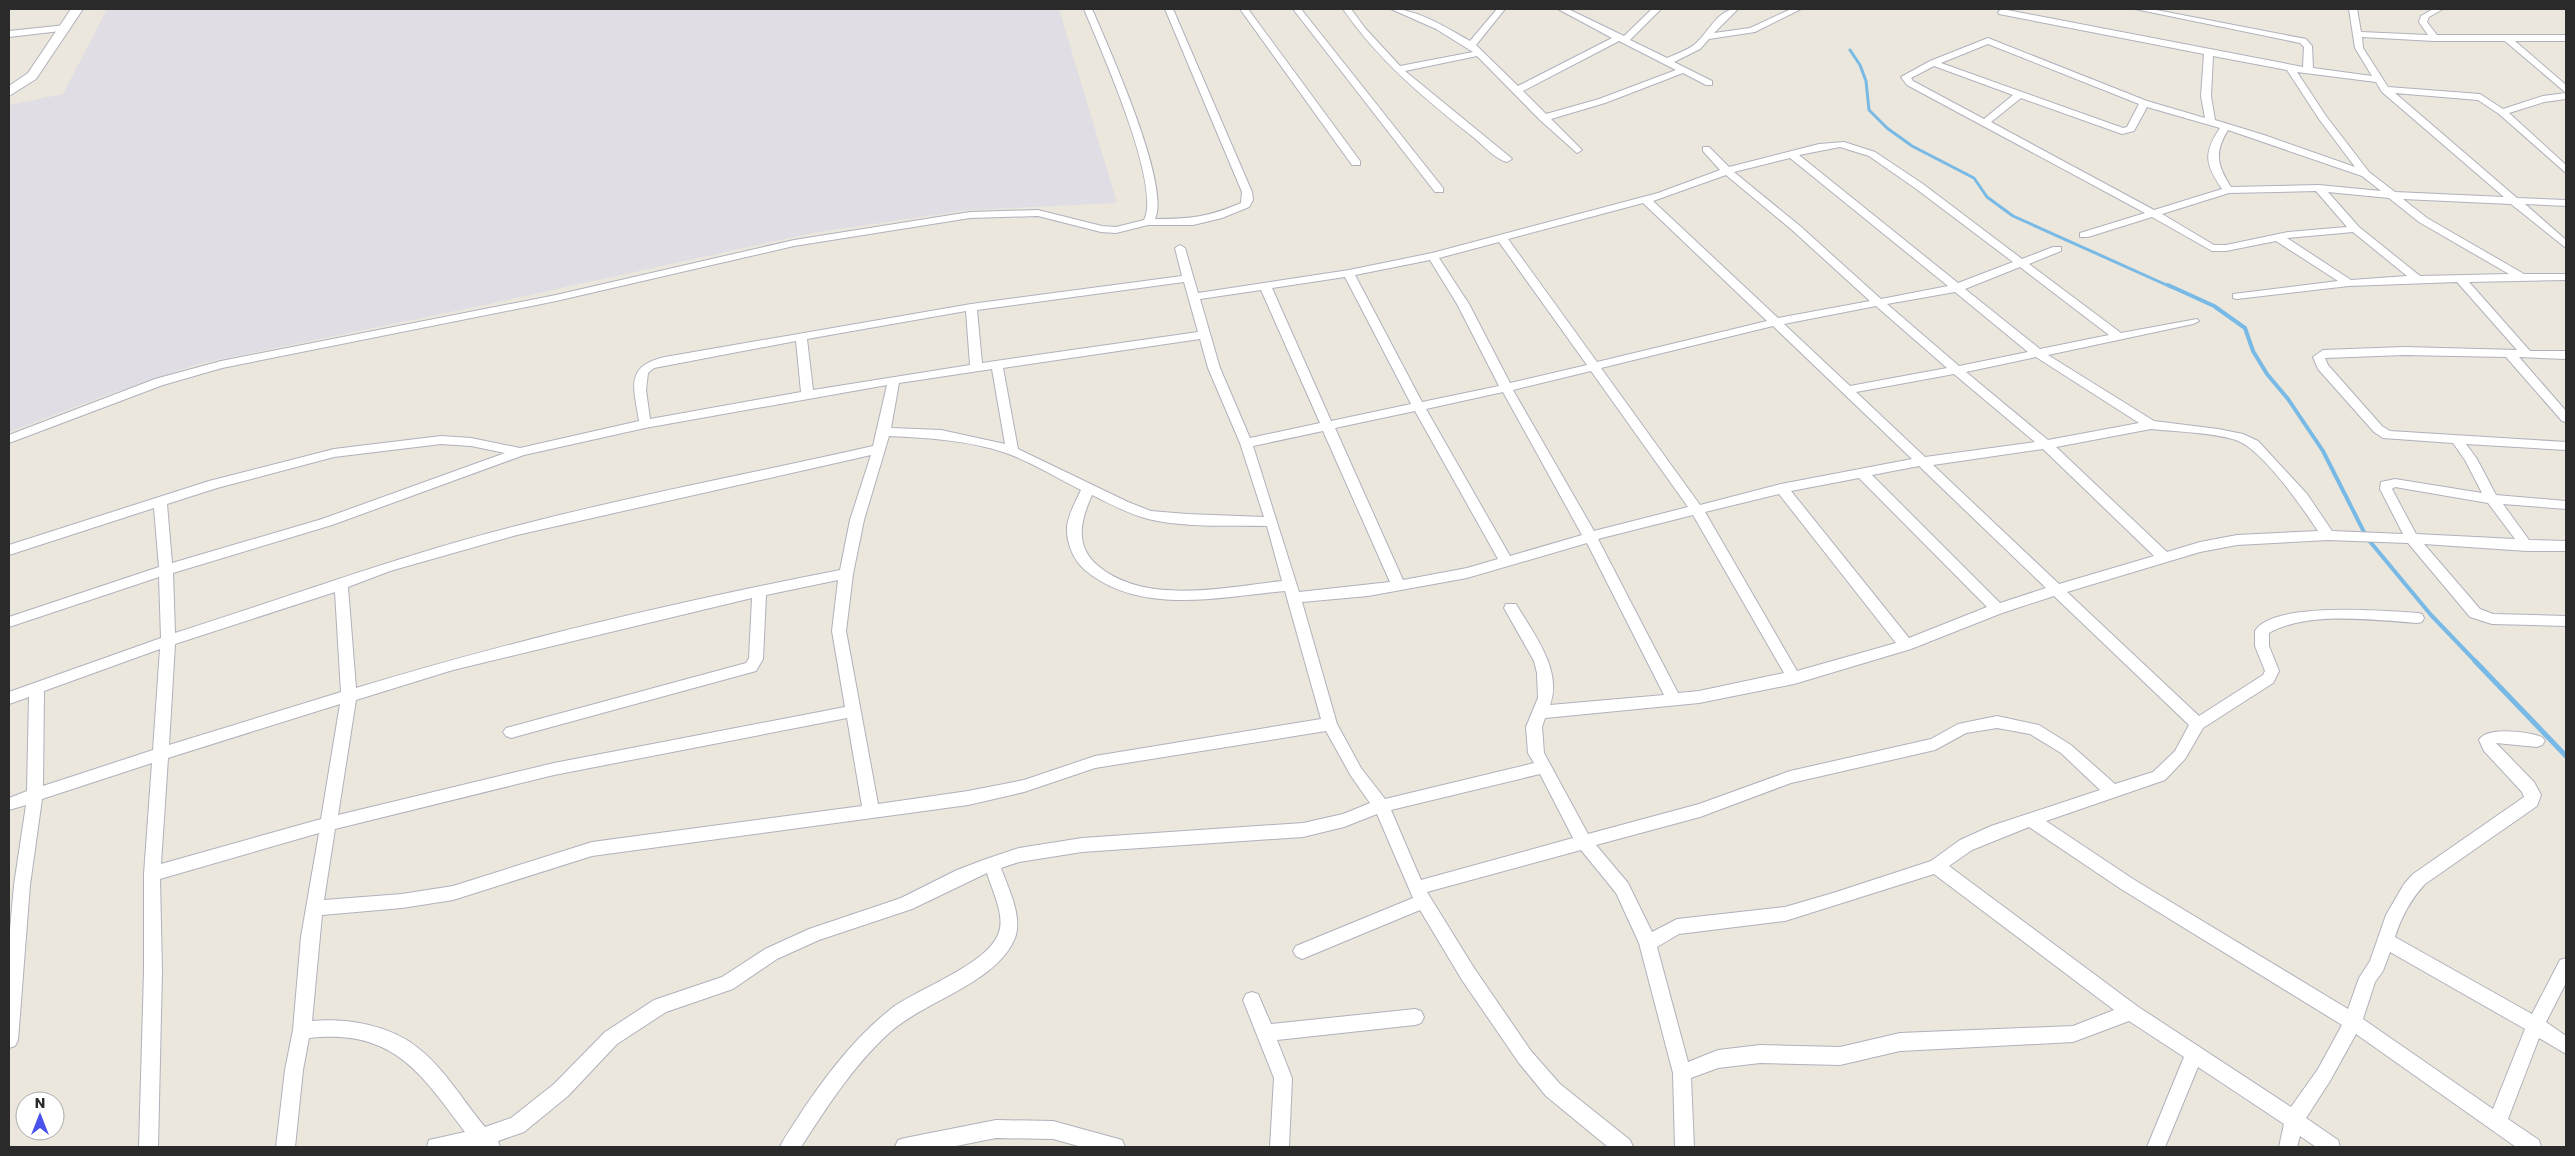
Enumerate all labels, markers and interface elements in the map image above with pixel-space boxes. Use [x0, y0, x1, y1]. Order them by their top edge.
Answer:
north arrow [15, 1091, 65, 1141]
text: N [35, 1093, 45, 1113]

